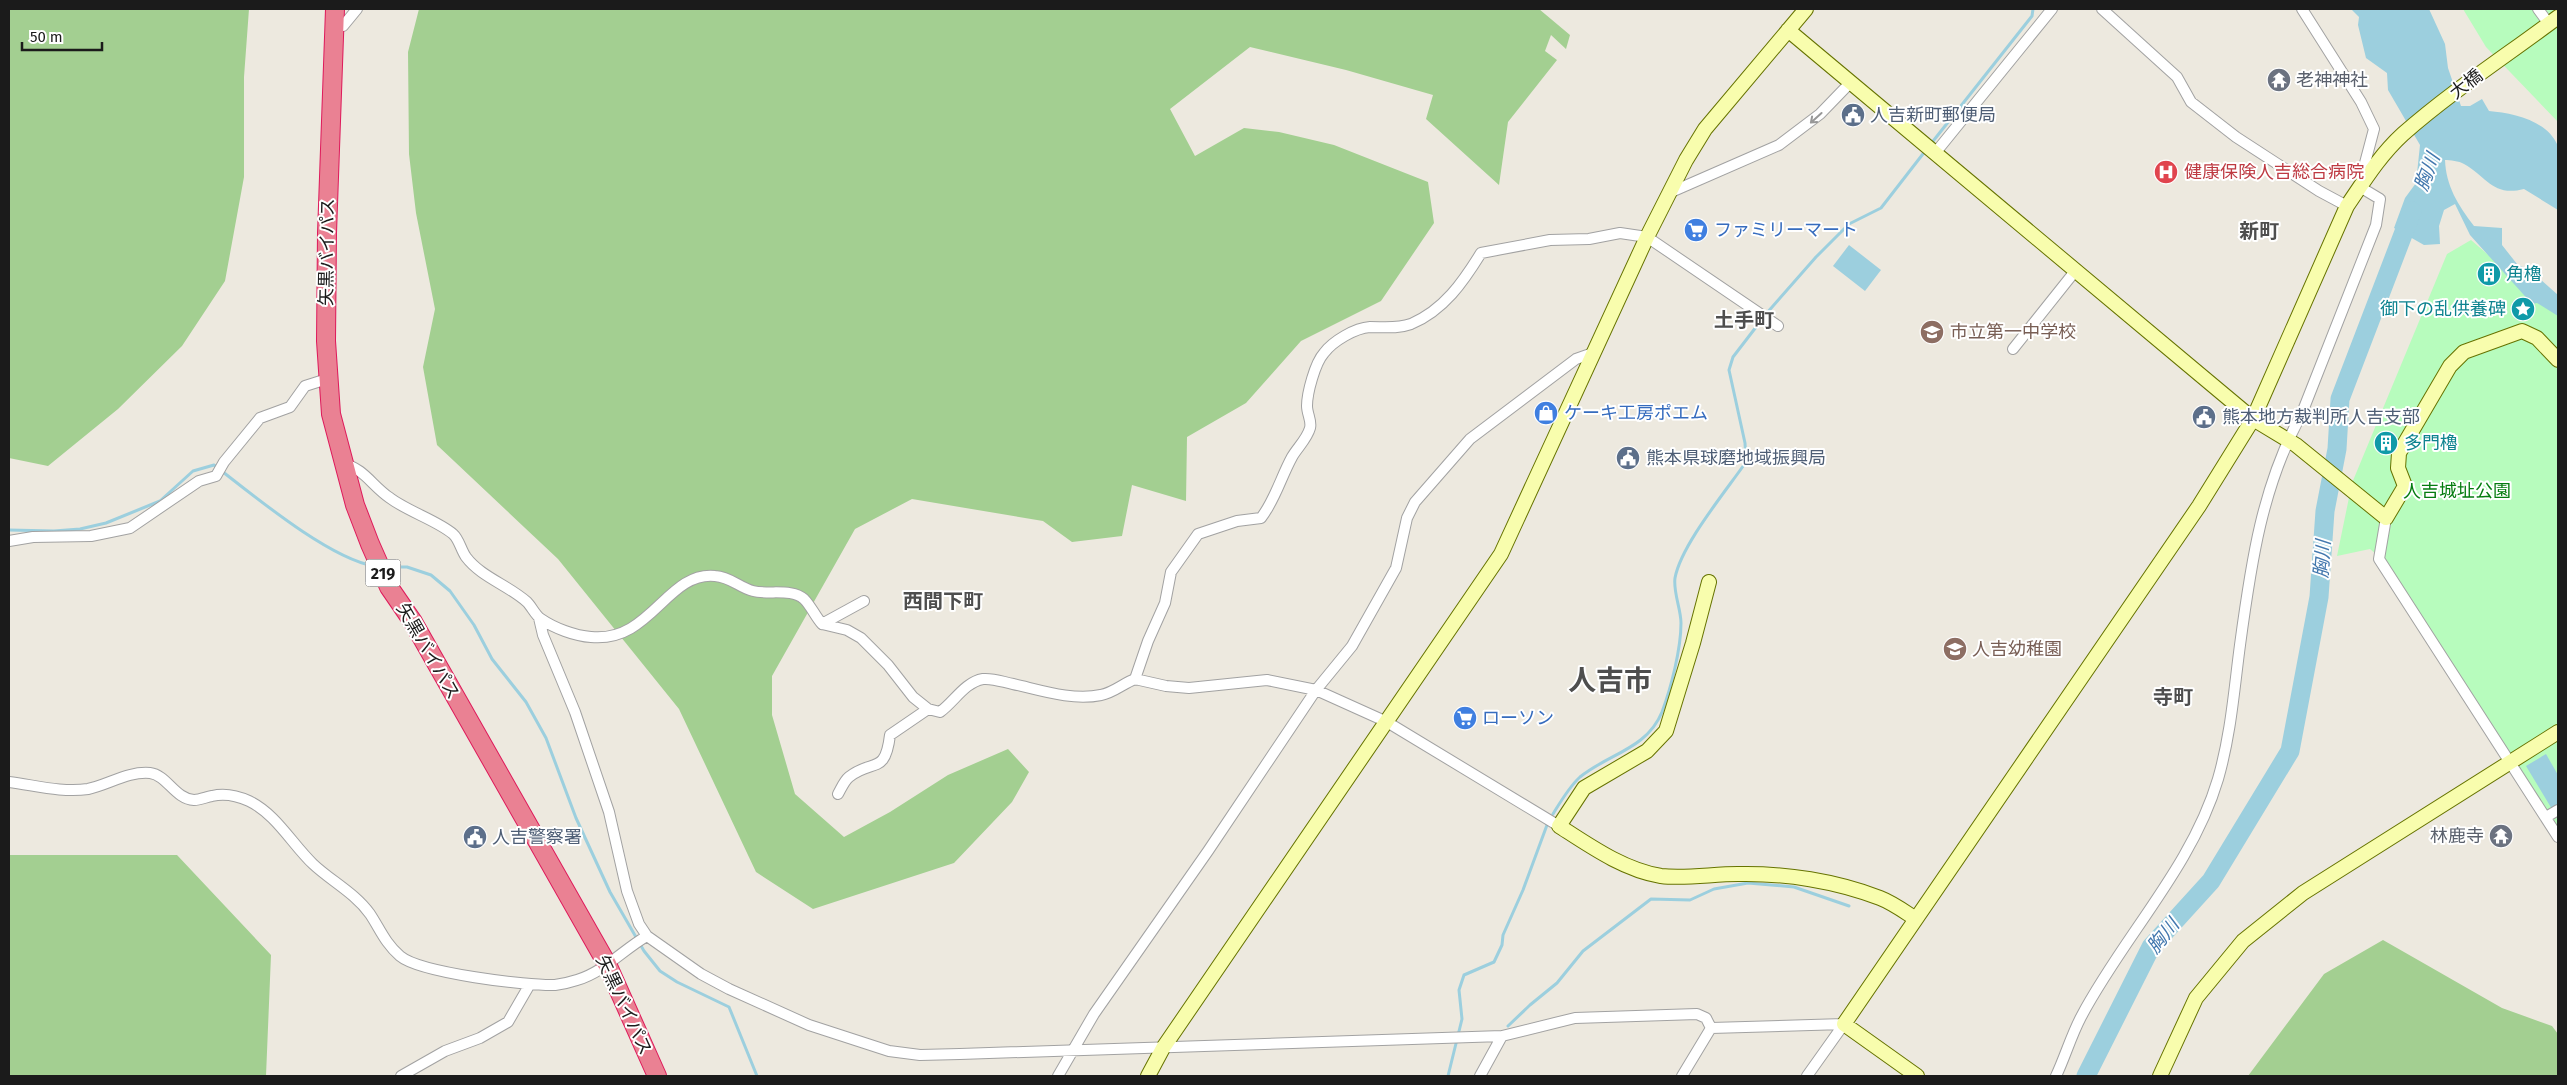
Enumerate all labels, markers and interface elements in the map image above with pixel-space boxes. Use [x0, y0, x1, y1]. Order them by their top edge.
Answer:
scale bar [22, 20, 102, 52]
text: 50 m [30, 28, 63, 46]
street label: 大橋 [2445, 64, 2487, 104]
temple icon: 老神神社 [2266, 67, 2292, 93]
place label: 老神神社 [2296, 69, 2368, 91]
public building icon: 人吉新町郵便局 [1840, 102, 1866, 128]
place label: 人吉新町郵便局 [1870, 104, 1996, 126]
one-way arrow [1809, 112, 1822, 123]
water label: 胸川 [2409, 148, 2445, 194]
hospital icon: 健康保険人吉総合病院 [2153, 159, 2179, 185]
place label: 健康保険人吉総合病院 [2184, 161, 2364, 183]
street label: 矢黒バイパス [315, 198, 339, 306]
supermarket icon: ファミリーマート [1683, 217, 1709, 243]
place label: ファミリーマート [1714, 219, 1858, 241]
district label: 新町 [2239, 219, 2279, 243]
building icon: 角櫓 [2476, 261, 2502, 287]
place label: 角櫓 [2506, 263, 2542, 285]
place icon: 御下の乱供養碑 [2510, 296, 2536, 322]
place label: 御下の乱供養碑 [2380, 298, 2506, 320]
district label: 土手町 [1714, 308, 1774, 332]
school or university icon: 市立第一中学校 [1919, 319, 1945, 345]
place label: 市立第一中学校 [1950, 321, 2076, 343]
shop icon: ケーキ工房ポエム [1533, 400, 1559, 426]
place label: ケーキ工房ポエム [1564, 402, 1708, 424]
public building icon: 熊本地方裁判所人吉支部 [2191, 404, 2217, 430]
place label: 熊本地方裁判所人吉支部 [2222, 406, 2420, 428]
building icon: 多門櫓 [2373, 430, 2399, 456]
place label: 多門櫓 [2404, 432, 2458, 454]
public building icon: 熊本県球磨地域振興局 [1615, 445, 1641, 471]
place label: 熊本県球磨地域振興局 [1646, 447, 1826, 469]
park label: 人吉城址公園 [2403, 480, 2511, 502]
water label: 胸川 [2309, 537, 2335, 579]
road number: 219 [366, 560, 400, 586]
district label: 西間下町 [903, 589, 983, 613]
street label: 矢黒バイパス [392, 599, 464, 703]
school or university icon: 人吉幼稚園 [1942, 636, 1968, 662]
place label: 人吉幼稚園 [1972, 638, 2062, 660]
district label: 人吉市 [1568, 664, 1652, 697]
district label: 寺町 [2153, 685, 2193, 709]
supermarket icon: ローソン [1452, 705, 1478, 731]
place label: ローソン [1482, 707, 1554, 729]
temple icon: 林鹿寺 [2488, 823, 2514, 849]
public building icon: 人吉警察署 [462, 824, 488, 850]
place label: 林鹿寺 [2430, 825, 2484, 847]
place label: 人吉警察署 [492, 826, 582, 848]
water label: 胸川 [2142, 912, 2185, 958]
street label: 矢黒バイパス [591, 952, 657, 1058]

